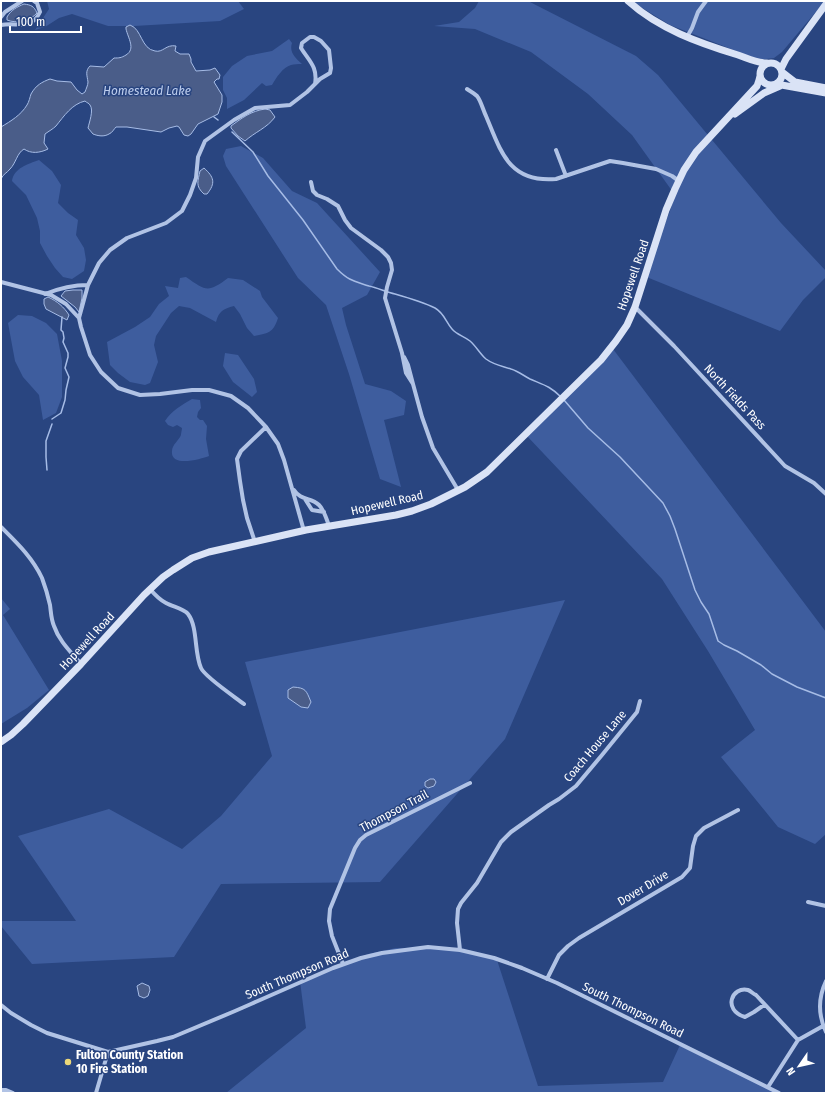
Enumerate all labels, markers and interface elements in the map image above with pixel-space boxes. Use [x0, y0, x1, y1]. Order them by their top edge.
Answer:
scale bar [10, 8, 81, 34]
text: 100 m [16, 15, 45, 29]
water label: Homestead Lake [103, 83, 191, 98]
street label: Hopewell Road [614, 238, 652, 312]
street label: North Fields Pass [701, 362, 769, 432]
street label: Hopewell Road [350, 488, 424, 518]
street label: Hopewell Road [57, 609, 117, 673]
street label: Coach House Lane [561, 707, 629, 785]
street label: Thompson Trail [357, 787, 431, 835]
street label: Dover Drive [615, 867, 671, 909]
street label: South Thompson Road [243, 946, 351, 1002]
street label: South Thompson Road [580, 979, 686, 1041]
north arrow [779, 1046, 819, 1086]
place label: Fulton County Station 10 Fire Station [76, 1048, 183, 1076]
marker: Fulton County Station 10 Fire Station [63, 1057, 73, 1067]
text: N [784, 1065, 798, 1078]

